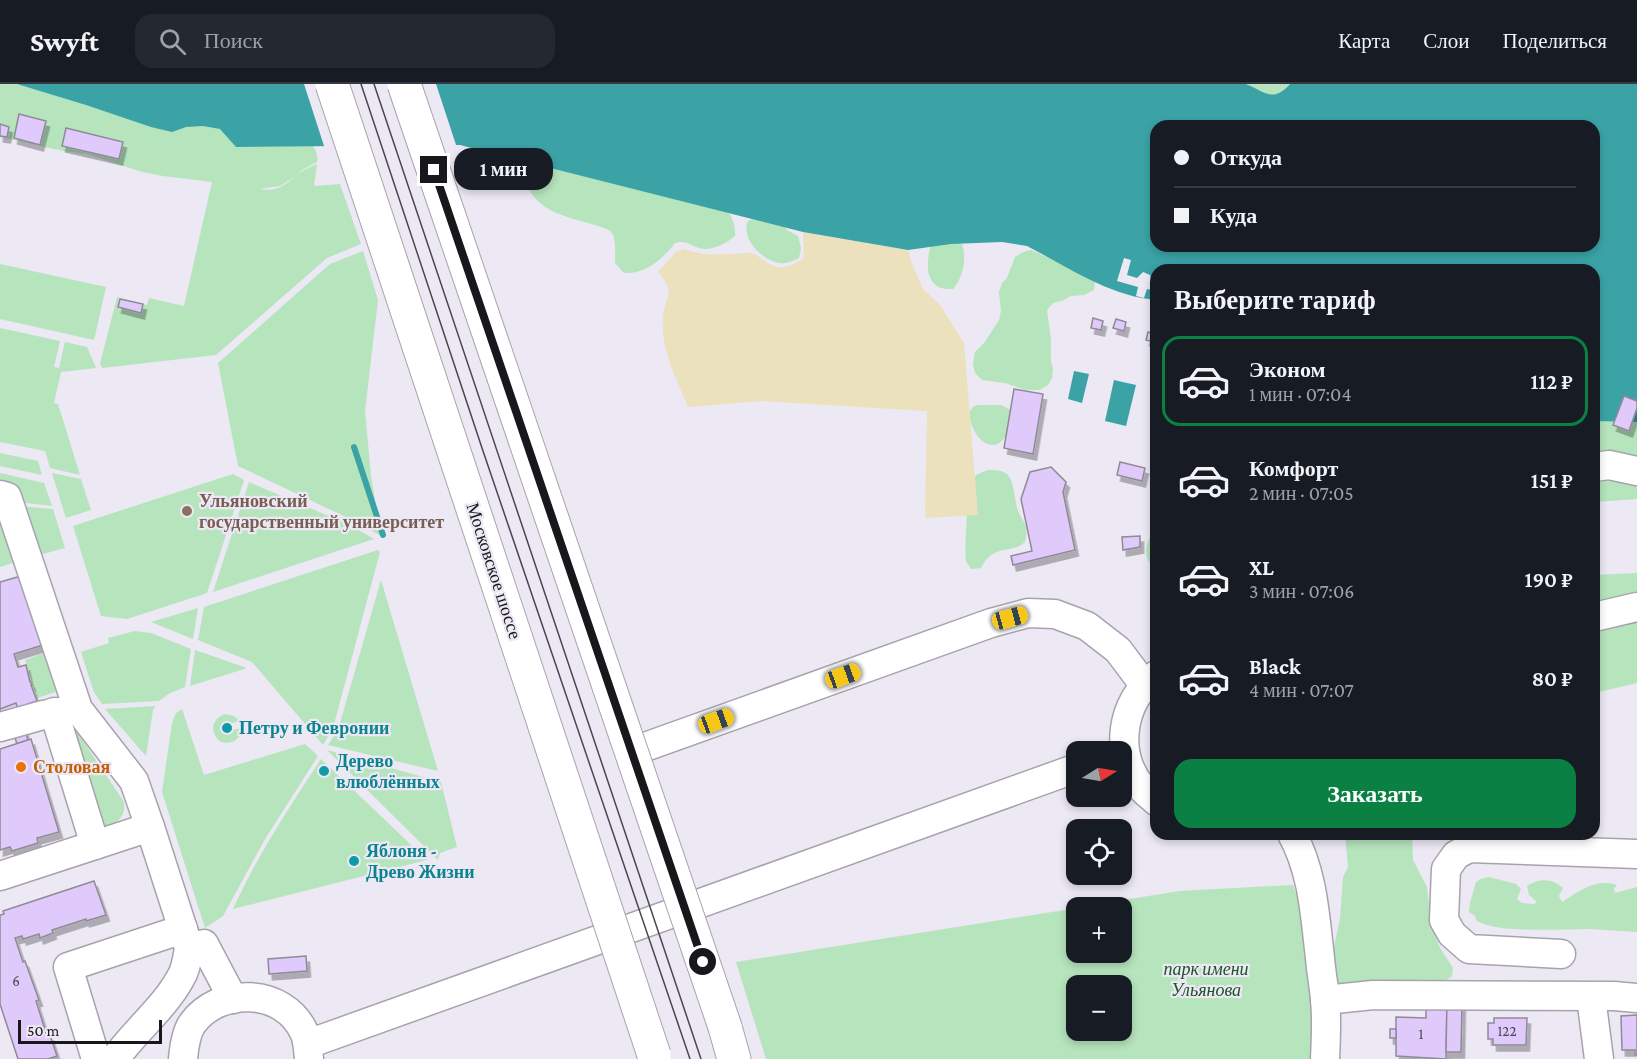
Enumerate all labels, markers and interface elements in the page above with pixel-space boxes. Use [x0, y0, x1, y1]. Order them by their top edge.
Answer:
search box [135, 14, 555, 68]
icon: search [156, 25, 189, 58]
text: Swyft [30, 26, 99, 57]
text: Поиск [204, 28, 263, 53]
text: Карта [1338, 29, 1390, 53]
text: Слои [1423, 29, 1469, 53]
text: Поделиться [1502, 29, 1607, 53]
text: Откуда [1210, 145, 1282, 170]
callout: 1 мин [455, 149, 554, 191]
route end [420, 156, 447, 183]
text: 1 мин [480, 158, 527, 180]
text: Куда [1210, 203, 1257, 228]
text: Выберите тариф [1174, 285, 1376, 315]
icon: car [1177, 354, 1231, 408]
text: Эконом [1249, 357, 1326, 382]
text: 112 ₽ [1530, 369, 1573, 394]
text: 1 мин · 07:04 [1249, 383, 1352, 405]
icon: car [1177, 453, 1231, 507]
text: Комфорт [1249, 456, 1338, 481]
text: 151 ₽ [1531, 468, 1573, 493]
text: 2 мин · 07:05 [1249, 482, 1354, 504]
place label: Ульяновский государственный университет [199, 491, 444, 532]
street label: Московское шоссе [463, 500, 525, 642]
marker: Ульяновский государственный университет [180, 504, 194, 518]
icon: car [1177, 552, 1231, 606]
text: XL [1249, 555, 1274, 580]
text: 190 ₽ [1525, 567, 1573, 592]
text: 3 мин · 07:06 [1249, 580, 1354, 602]
car [990, 605, 1030, 631]
icon: car [1177, 651, 1231, 705]
text: Black [1249, 654, 1301, 679]
car [823, 661, 863, 691]
text: 80 ₽ [1532, 666, 1573, 691]
text: 4 мин · 07:07 [1249, 679, 1354, 701]
car [696, 706, 736, 736]
place label: Петру и Февронии [239, 718, 389, 738]
marker: Петру и Февронии [220, 721, 234, 735]
north arrow [1066, 741, 1132, 807]
map controls [1066, 741, 1132, 1041]
place label: Дерево влюблённых [336, 751, 440, 792]
place label: Столовая [33, 757, 111, 777]
button: Заказать [1174, 759, 1576, 828]
marker: Столовая [14, 760, 28, 774]
marker: Дерево влюблённых [317, 764, 331, 778]
button: locate [1066, 819, 1132, 885]
place label: Яблоня - Древо Жизни [366, 841, 475, 882]
marker: Яблоня - Древо Жизни [347, 854, 361, 868]
button: + [1066, 897, 1132, 963]
route start [689, 948, 716, 975]
park label: парк имени Ульянова [1163, 959, 1249, 1000]
house number: 6 [12, 973, 20, 989]
button: − [1066, 975, 1132, 1041]
scale bar [18, 1017, 162, 1044]
text: 50 m [27, 1022, 59, 1039]
house number: 122 [1497, 1023, 1517, 1039]
house number: 1 [1419, 1026, 1424, 1042]

